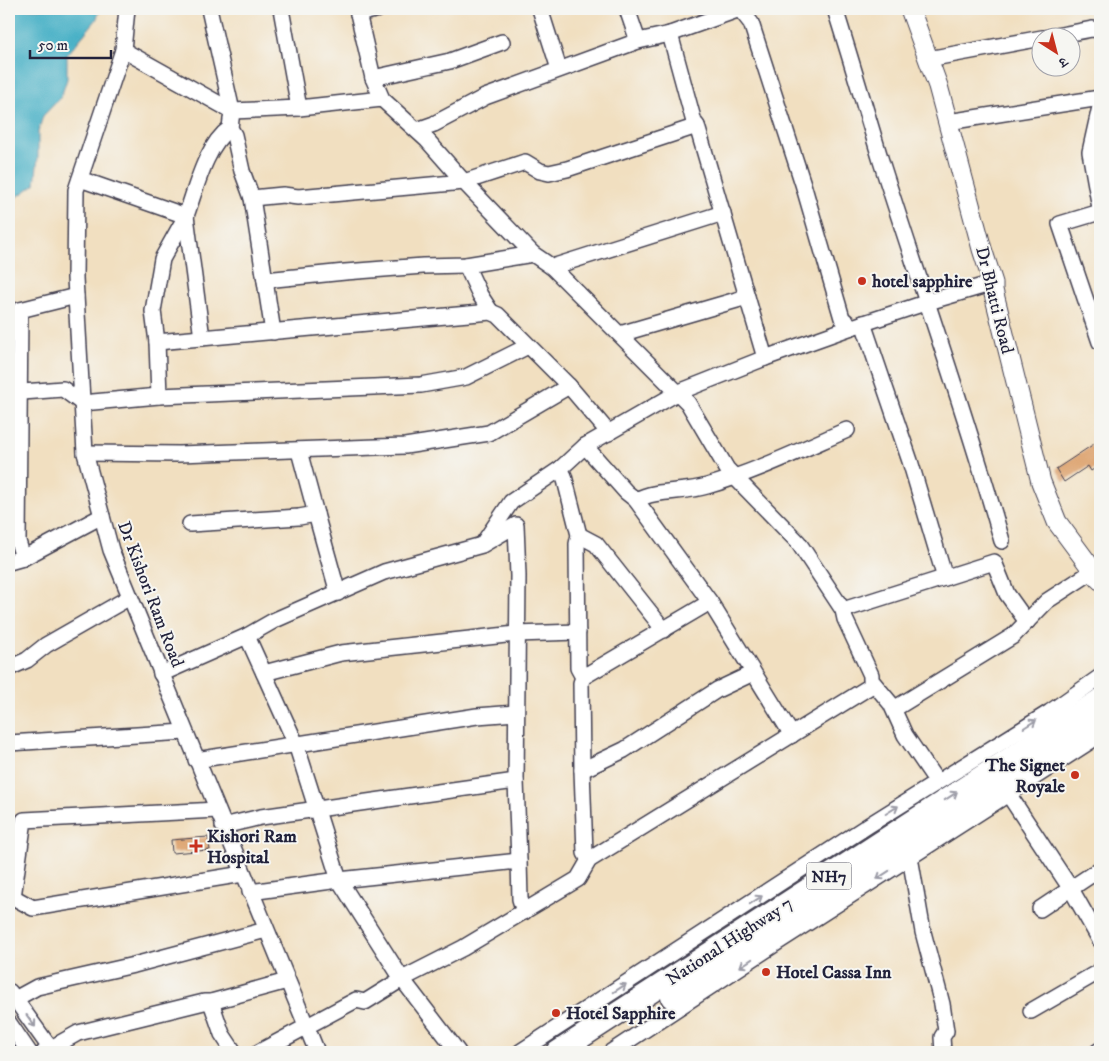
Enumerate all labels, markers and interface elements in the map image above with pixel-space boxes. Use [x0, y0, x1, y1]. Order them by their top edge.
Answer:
scale bar [30, 28, 111, 60]
north arrow [1032, 28, 1082, 78]
text: 50 m [38, 36, 68, 55]
text: उ [1054, 52, 1072, 72]
street label: Dr Bhatti Road [970, 244, 1018, 356]
place label: hotel sapphire [871, 271, 973, 293]
marker: hotel sapphire [856, 275, 868, 287]
street label: Dr Kishori Ram Road [112, 518, 188, 671]
one-way arrow [1022, 719, 1036, 729]
place label: The Signet Royale [984, 755, 1066, 798]
marker: The Signet Royale [1069, 769, 1081, 781]
one-way arrow [944, 791, 958, 802]
one-way arrow [884, 805, 898, 815]
place label: Kishori Ram Hospital [207, 826, 297, 869]
marker: Kishori Ram Hospital [189, 839, 203, 853]
road number: NH7 [806, 862, 852, 889]
one-way arrow [876, 870, 890, 880]
street label: National Highway 7 [662, 893, 797, 991]
one-way arrow [749, 894, 763, 905]
one-way arrow [740, 959, 754, 969]
place label: Hotel Cassa Inn [776, 962, 892, 984]
marker: Hotel Cassa Inn [760, 966, 772, 978]
one-way arrow [612, 983, 626, 993]
place label: Hotel Sapphire [566, 1003, 676, 1025]
marker: Hotel Sapphire [550, 1007, 562, 1019]
one-way arrow [26, 1014, 36, 1028]

